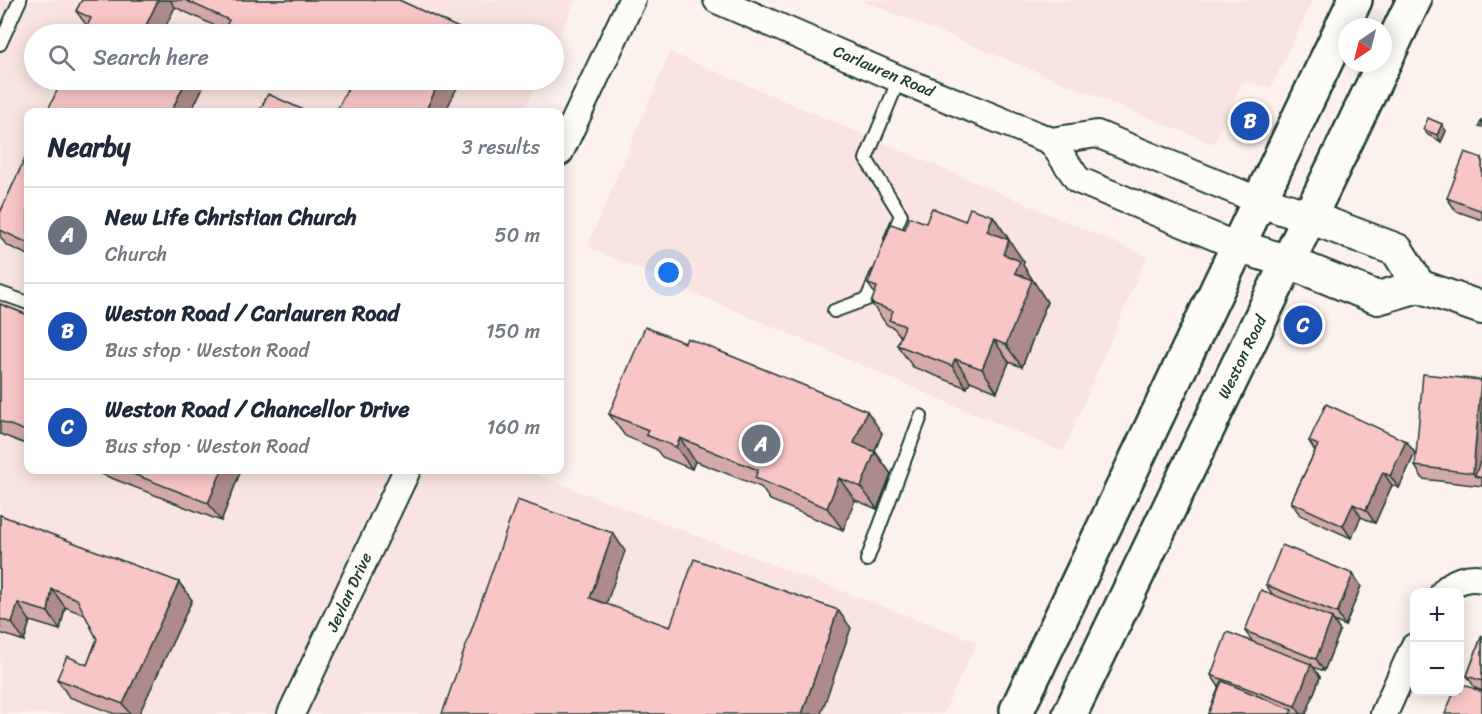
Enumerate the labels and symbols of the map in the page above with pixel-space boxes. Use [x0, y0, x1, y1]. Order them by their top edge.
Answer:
north arrow [1338, 18, 1392, 72]
street label: Carlauren Road [829, 37, 941, 106]
pin: B [1230, 98, 1270, 144]
your location [654, 258, 683, 287]
pin: C [1284, 302, 1322, 348]
street label: Weston Road [1209, 309, 1275, 404]
pin: A [742, 422, 780, 466]
street label: Jevlan Drive [318, 547, 380, 637]

